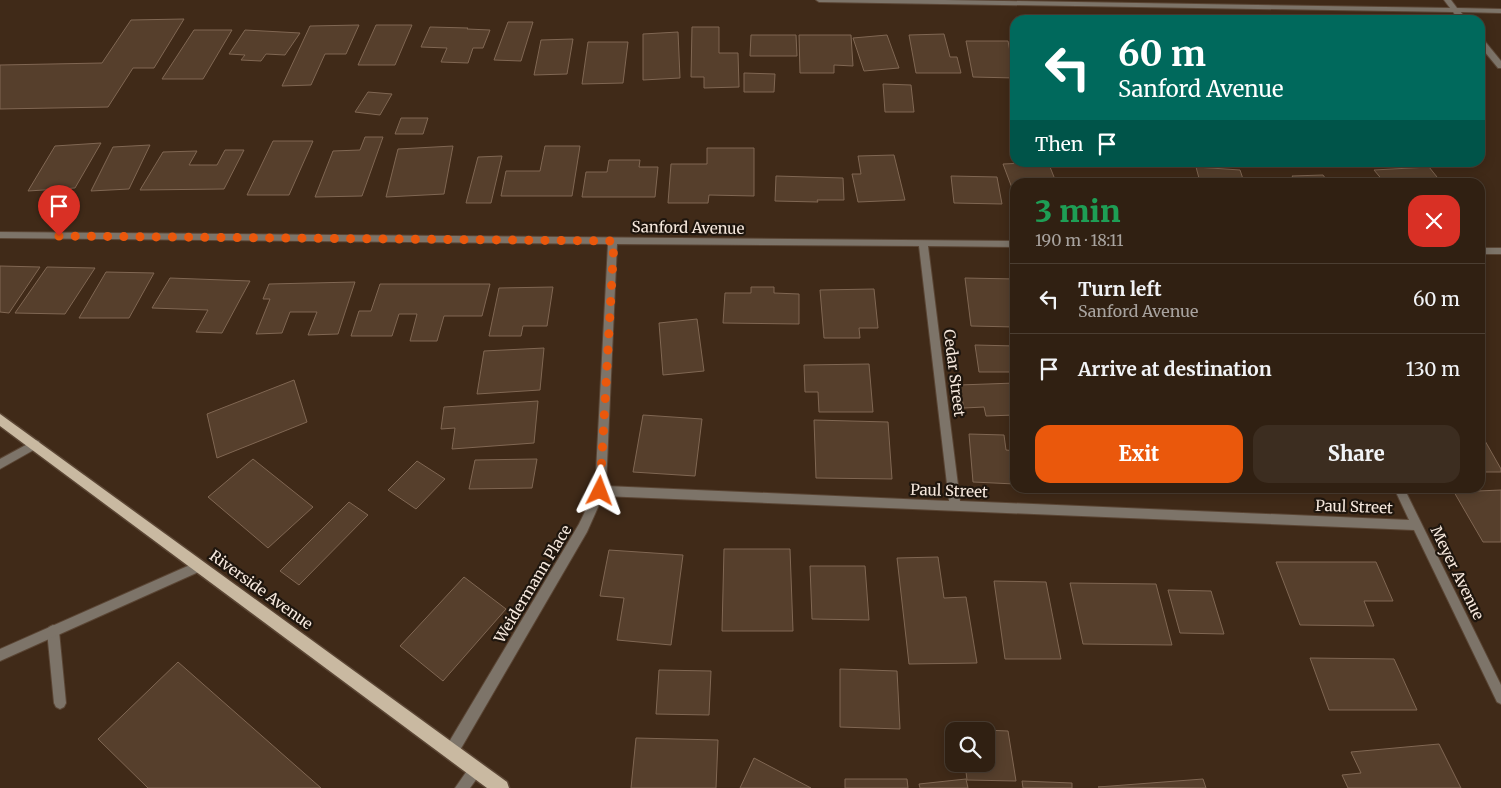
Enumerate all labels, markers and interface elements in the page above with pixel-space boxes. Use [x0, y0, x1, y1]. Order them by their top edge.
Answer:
text: 60 m [1118, 32, 1206, 76]
icon: left [1035, 35, 1100, 100]
text: Sanford Avenue [1118, 75, 1283, 103]
icon: arrive [1093, 130, 1121, 158]
text: Then [1035, 132, 1083, 156]
pin [38, 185, 80, 236]
icon: arrive [45, 192, 73, 220]
text: 3 min [1035, 192, 1120, 230]
button: close [1408, 195, 1460, 247]
street label: Sanford Avenue [631, 217, 745, 238]
text: 190 m · 18:11 [1035, 230, 1124, 250]
text: Turn left [1078, 277, 1162, 301]
icon: left [1035, 285, 1063, 313]
text: 60 m [1413, 287, 1460, 311]
text: Sanford Avenue [1078, 301, 1198, 321]
street label: Cedar Street [940, 328, 969, 418]
icon: arrive [1035, 355, 1063, 383]
text: Arrive at destination [1078, 357, 1272, 381]
text: 130 m [1406, 357, 1460, 381]
button: Exit [1035, 425, 1243, 483]
button: Share [1253, 425, 1460, 483]
position arrow [573, 464, 625, 516]
street label: Paul Street [910, 480, 988, 501]
street label: Paul Street [1315, 496, 1393, 517]
street label: Weidermann Place [489, 521, 575, 647]
street label: Meyer Avenue [1427, 523, 1488, 623]
street label: Riverside Avenue [206, 546, 317, 634]
map controls [945, 722, 995, 772]
button: search [945, 722, 995, 772]

